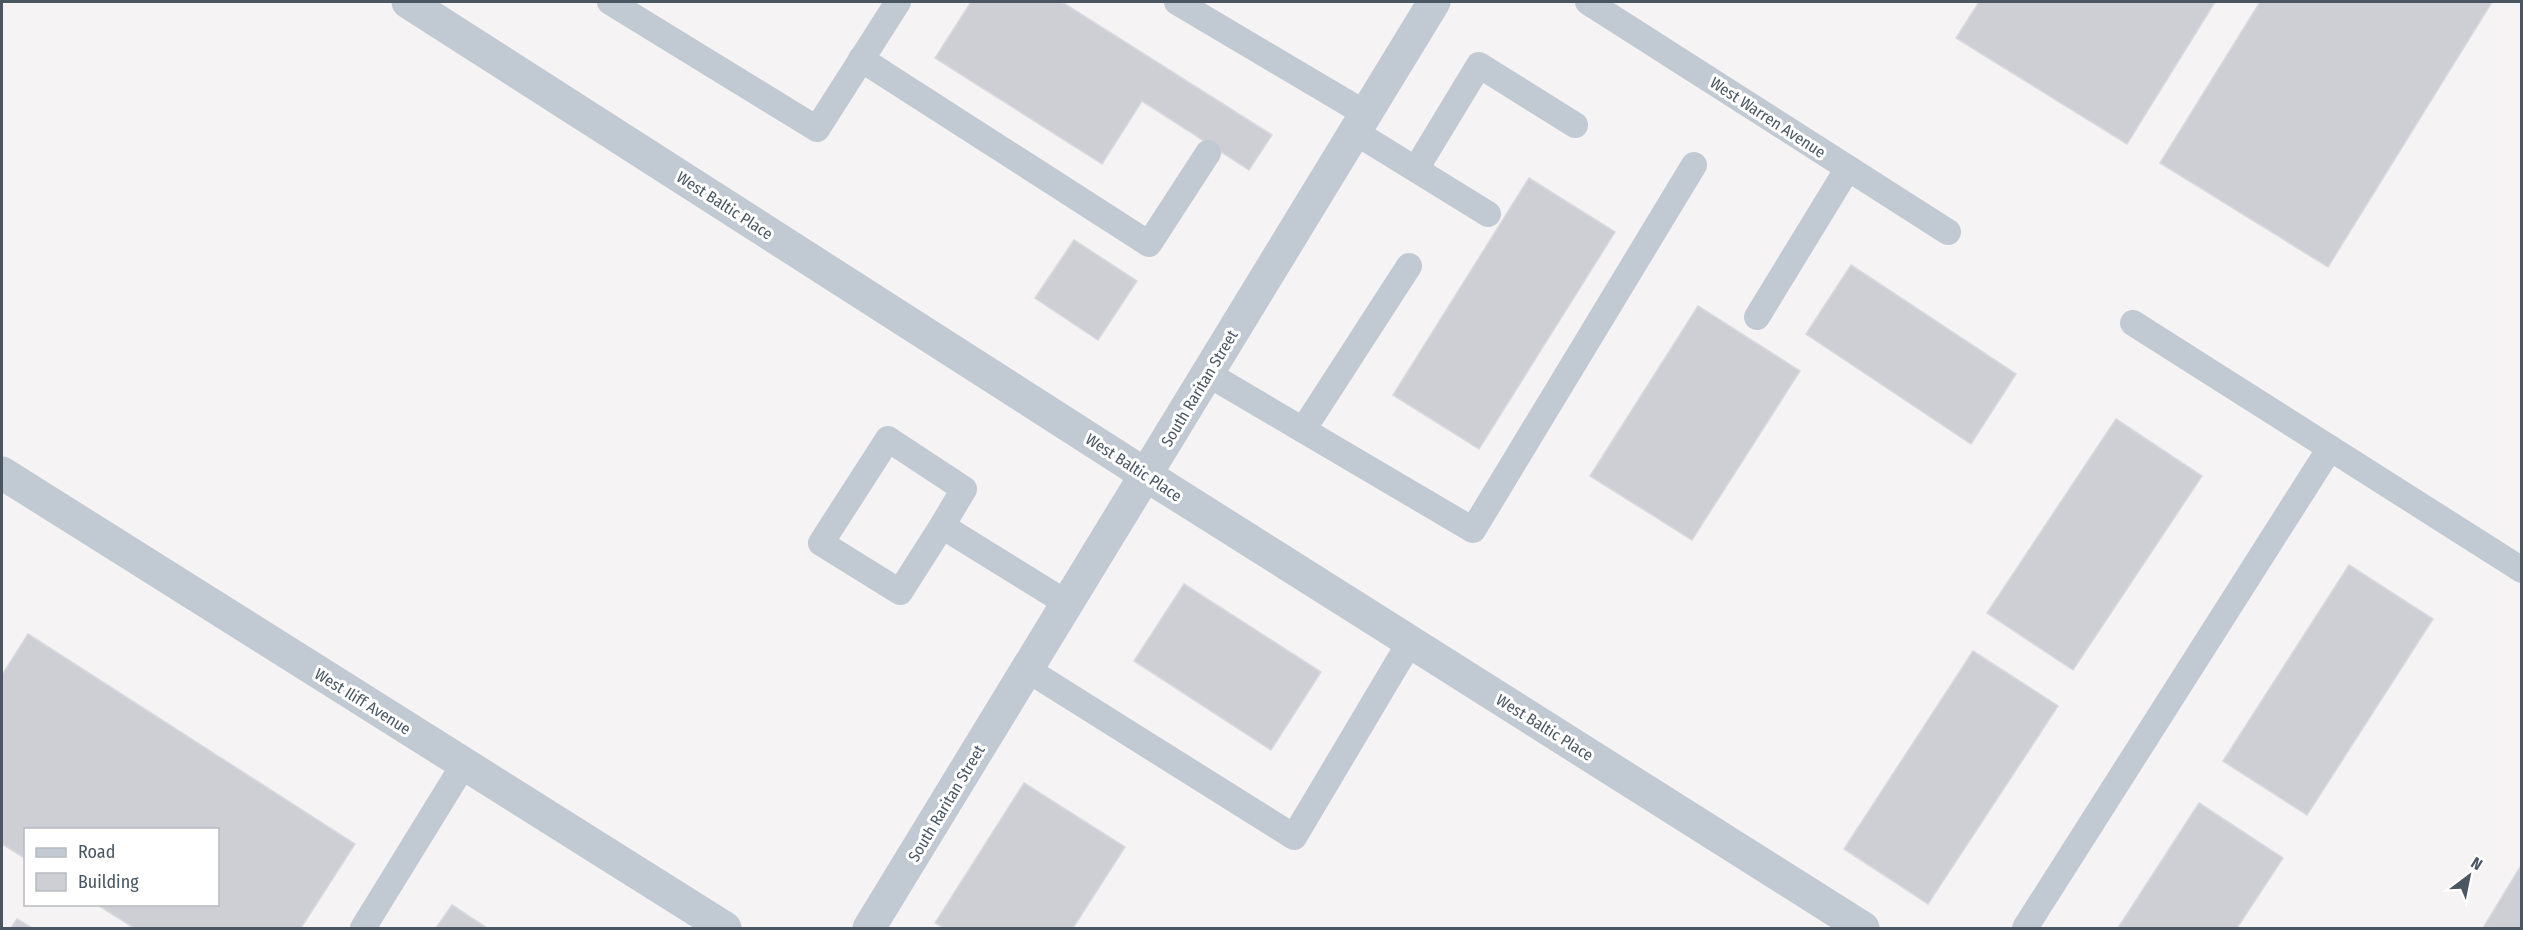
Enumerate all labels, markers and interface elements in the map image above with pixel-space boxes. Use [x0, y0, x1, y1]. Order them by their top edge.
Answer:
street label: West Warren Avenue [1706, 73, 1829, 162]
street label: West Baltic Place [673, 167, 776, 244]
street label: South Raritan Street [1157, 326, 1242, 450]
street label: West Baltic Place [1082, 429, 1185, 506]
street label: West Iliff Avenue [311, 664, 414, 739]
street label: West Baltic Place [1493, 690, 1597, 765]
street label: South Raritan Street [904, 741, 989, 865]
legend [24, 828, 219, 906]
text: Road [78, 841, 115, 863]
north arrow [2439, 846, 2499, 906]
text: N [2468, 853, 2486, 874]
text: Building [78, 871, 139, 893]

